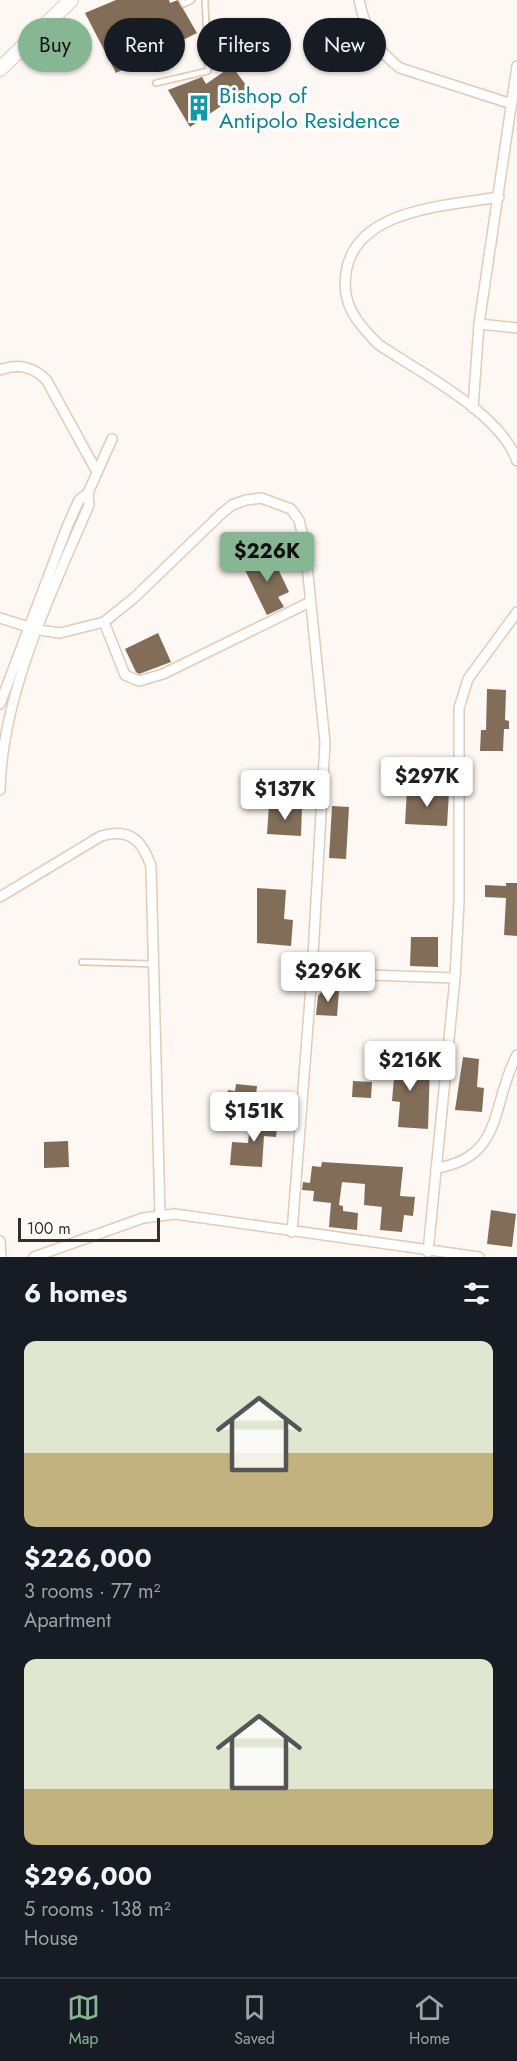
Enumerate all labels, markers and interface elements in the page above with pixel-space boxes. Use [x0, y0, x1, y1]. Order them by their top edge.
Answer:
chip: Buy [18, 18, 92, 72]
chip: Rent [104, 18, 185, 72]
chip: Filters [197, 18, 291, 72]
chip: New [303, 18, 386, 72]
place label: Bishop of Antipolo Residence [219, 79, 400, 136]
building icon: Bishop of Antipolo Residence [184, 93, 214, 123]
pin: $226K [225, 532, 309, 583]
text: $226K [234, 537, 300, 566]
pin: $297K [385, 757, 469, 808]
text: $297K [395, 762, 459, 791]
pin: $137K [243, 770, 327, 821]
text: $137K [255, 775, 315, 804]
pin: $296K [286, 952, 370, 1003]
text: $296K [295, 957, 361, 986]
pin: $216K [368, 1041, 452, 1092]
text: $216K [378, 1046, 442, 1075]
pin: $151K [212, 1092, 296, 1143]
text: $151K [224, 1097, 284, 1126]
scale bar [18, 1215, 160, 1242]
text: 100 m [27, 1217, 71, 1240]
text: 6 homes [24, 1274, 127, 1312]
icon: filters [460, 1277, 493, 1310]
icon: home [205, 1380, 313, 1488]
text: $226,000 [24, 1539, 152, 1577]
text: 3 rooms · 77 m² [24, 1577, 161, 1606]
text: Apartment [24, 1606, 111, 1635]
icon: home [205, 1698, 313, 1806]
text: $296,000 [24, 1857, 152, 1895]
text: 5 rooms · 138 m² [24, 1895, 171, 1924]
text: House [24, 1924, 78, 1953]
tab: Map [67, 1991, 100, 2050]
tab: Saved [234, 1991, 275, 2050]
tab: Home [409, 1991, 450, 2050]

